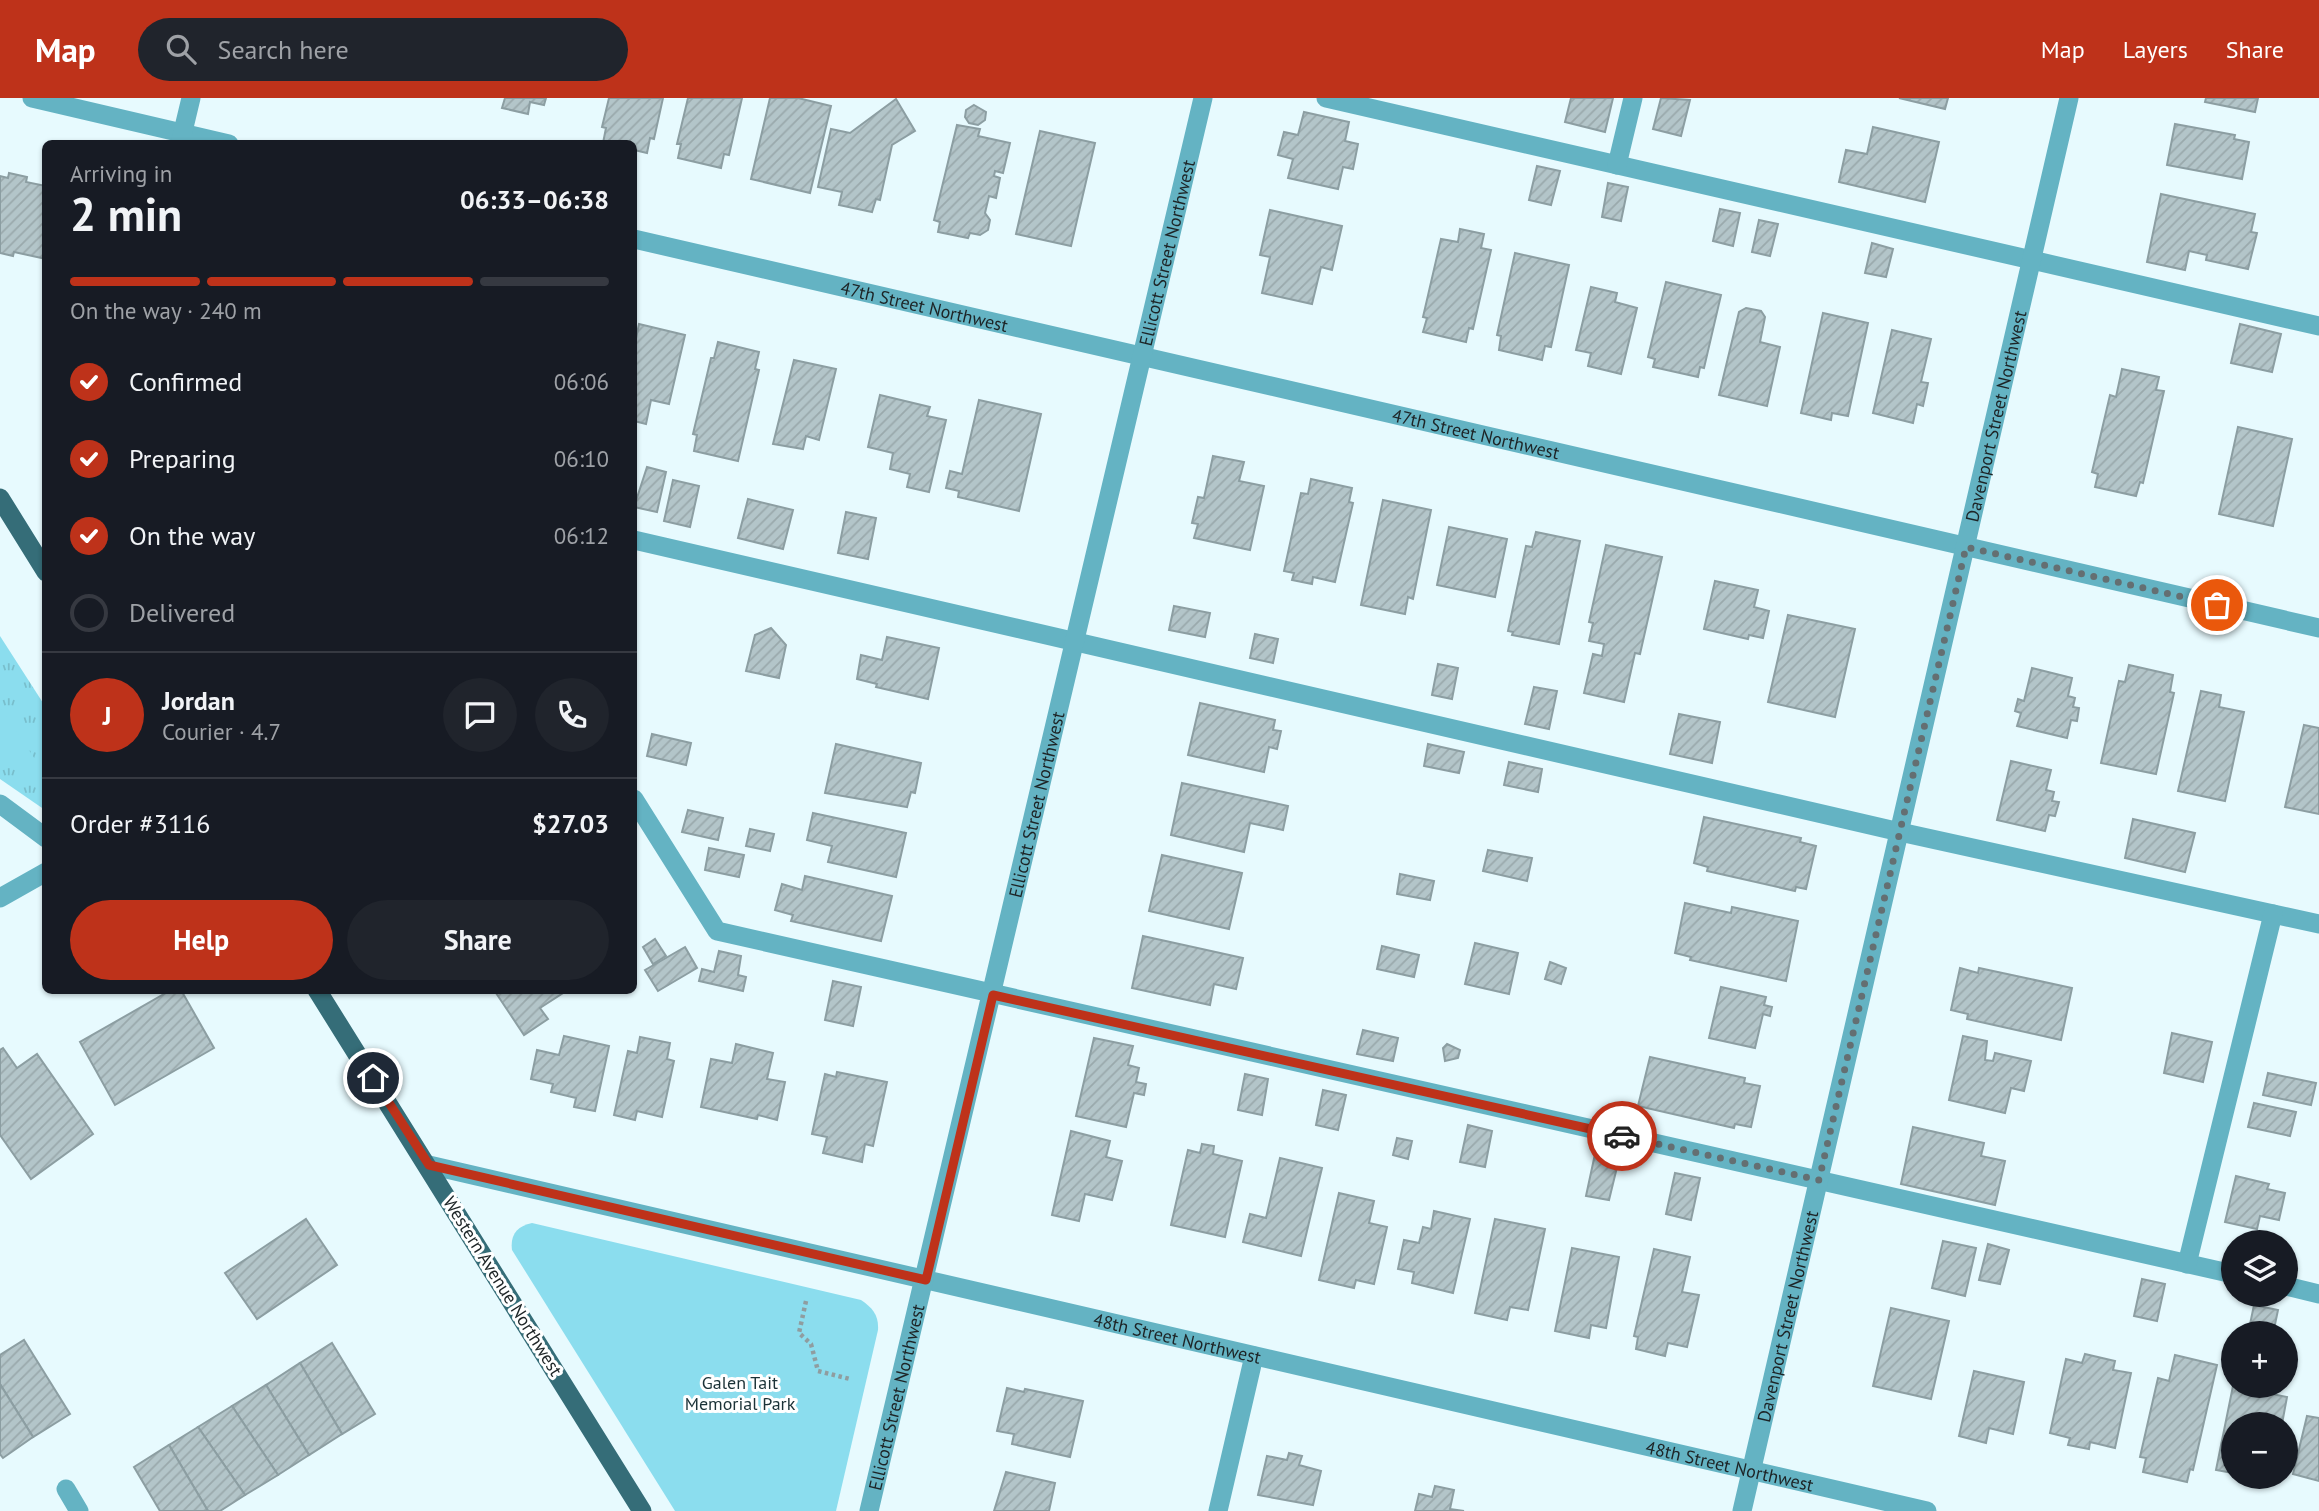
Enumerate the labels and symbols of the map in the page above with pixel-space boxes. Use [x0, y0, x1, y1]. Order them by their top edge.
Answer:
street label: Ellicott Street Northwest [1133, 157, 1200, 348]
street label: 47th Street Northwest [838, 276, 1010, 336]
street label: Davenport Street Northwest [1960, 308, 2031, 524]
street label: 47th Street Northwest [1390, 403, 1562, 464]
pin [2187, 575, 2247, 635]
street label: Ellicott Street Northwest [1003, 709, 1069, 900]
pin [343, 1048, 403, 1108]
courier [1587, 1101, 1657, 1171]
street label: Western Avenue Northwest [438, 1192, 568, 1380]
street label: Davenport Street Northwest [1751, 1208, 1823, 1424]
street label: Ellicott Street Northwest [863, 1302, 929, 1493]
street label: 48th Street Northwest [1091, 1307, 1263, 1368]
park label: Galen Tait Memorial Park [685, 1371, 796, 1415]
street label: 48th Street Northwest [1644, 1435, 1816, 1496]

